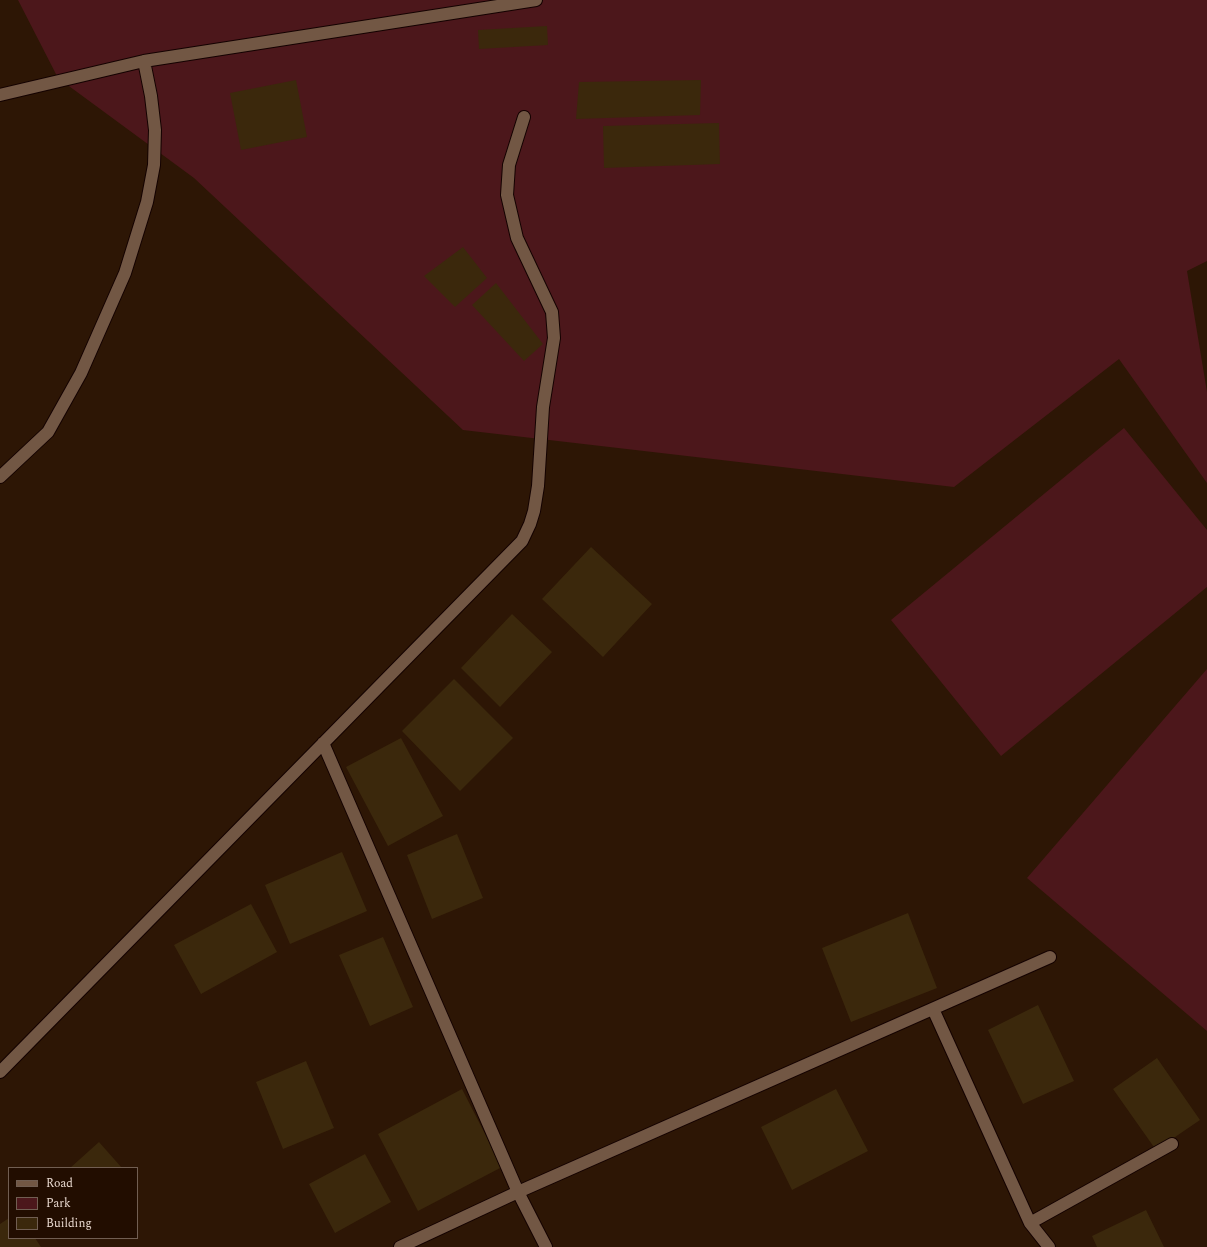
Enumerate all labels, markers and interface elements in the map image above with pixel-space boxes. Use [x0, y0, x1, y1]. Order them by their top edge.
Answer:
legend [8, 1167, 138, 1239]
text: Road [46, 1174, 73, 1193]
text: Park [46, 1194, 71, 1213]
text: Building [46, 1214, 92, 1233]

